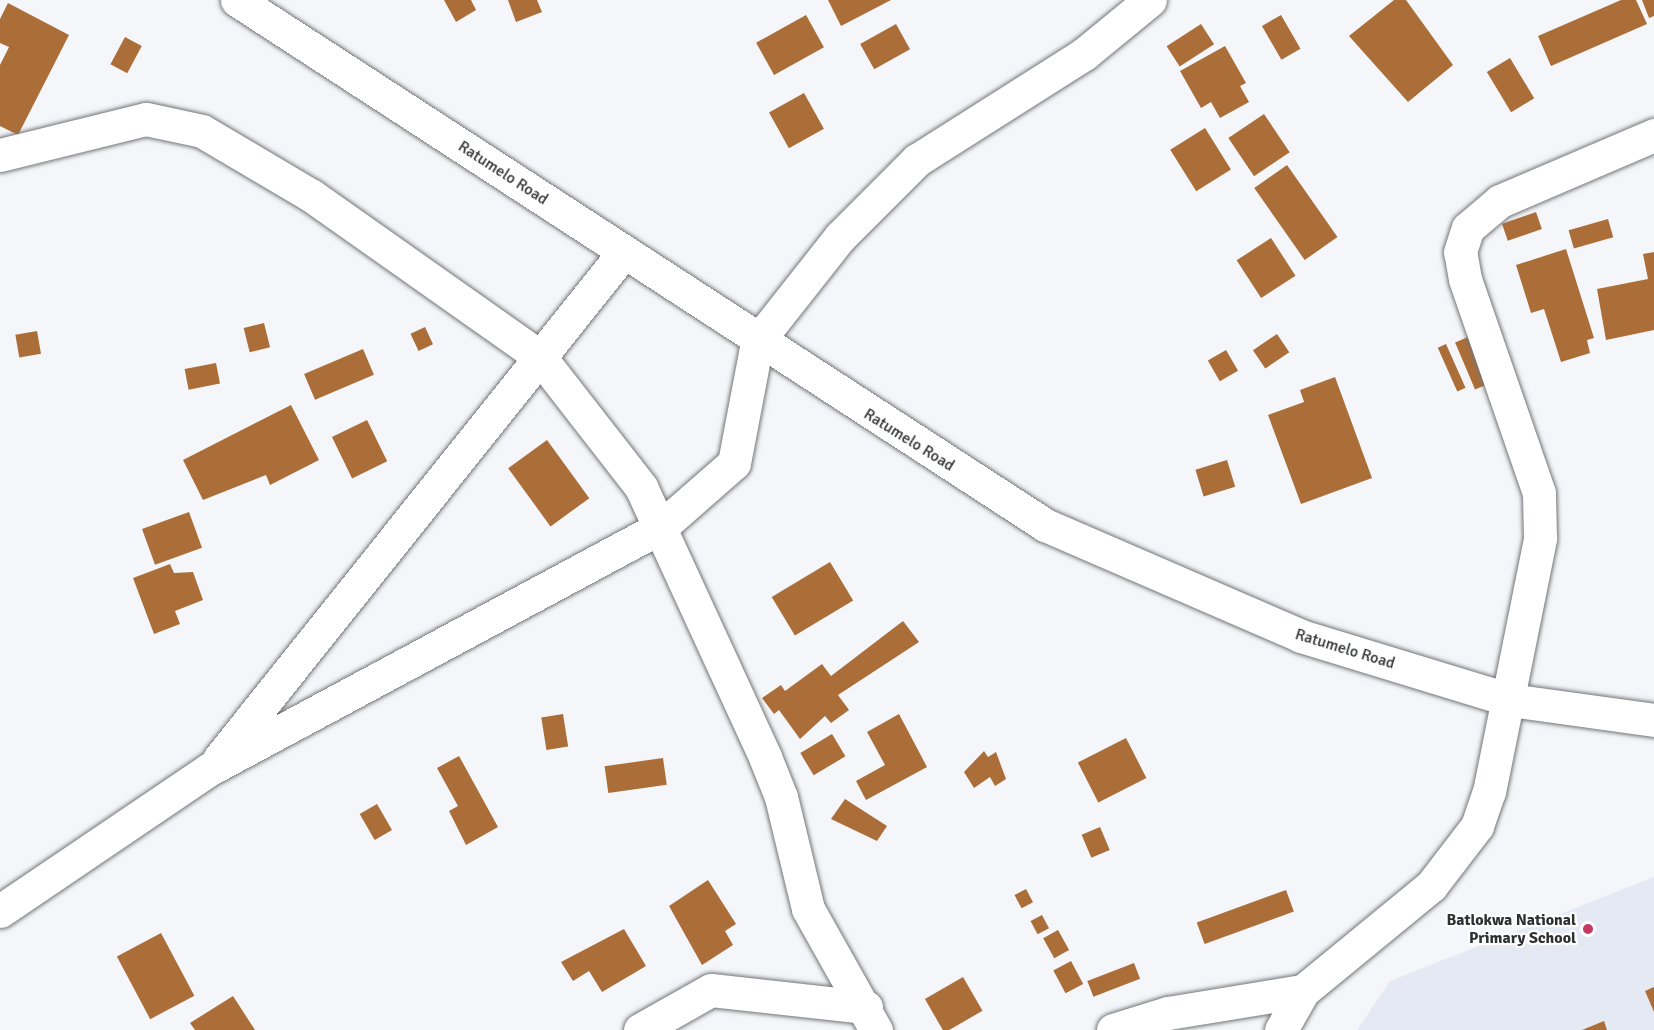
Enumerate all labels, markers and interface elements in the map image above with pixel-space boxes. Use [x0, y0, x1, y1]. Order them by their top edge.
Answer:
street label: Ratumelo Road [455, 137, 551, 209]
street label: Ratumelo Road [860, 405, 958, 475]
street label: Ratumelo Road [1293, 625, 1397, 673]
place label: Batlokwa National Primary School [1446, 910, 1576, 948]
marker: Batlokwa National Primary School [1581, 922, 1595, 936]

